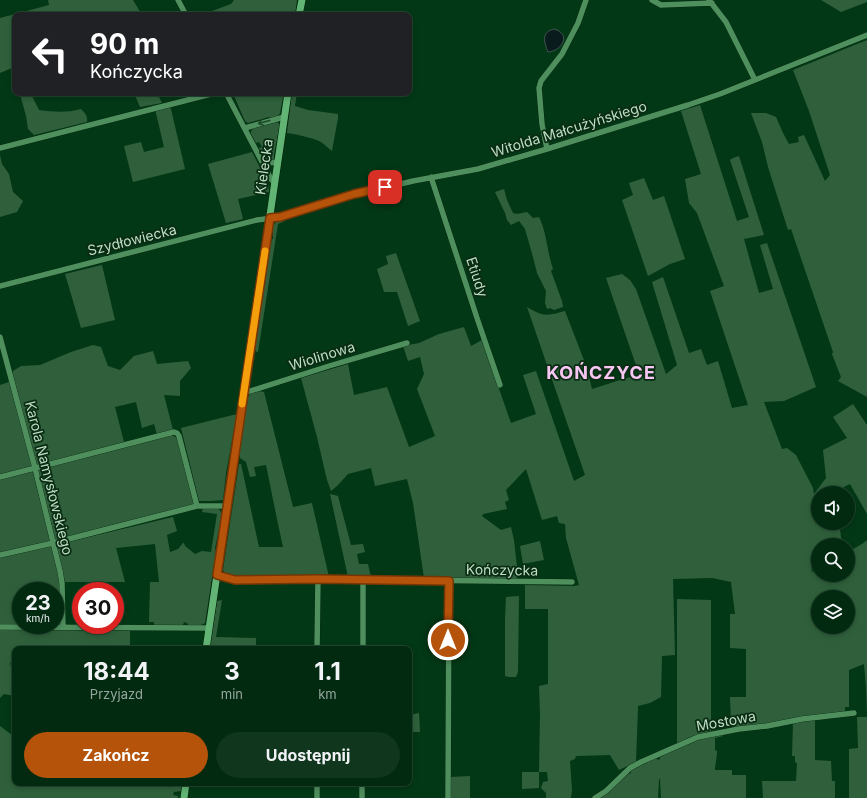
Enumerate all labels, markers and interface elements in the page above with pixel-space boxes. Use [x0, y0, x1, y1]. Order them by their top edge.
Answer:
text: 90 m [90, 27, 159, 61]
icon: left [24, 28, 76, 80]
text: Kończycka [90, 61, 183, 82]
street label: Witolda Małcużyńskiego [489, 97, 649, 160]
one-way arrow [258, 119, 271, 127]
street label: Kielecka [251, 138, 276, 196]
pin [368, 170, 402, 204]
icon: arrive [374, 176, 396, 198]
street label: Szydłowiecka [86, 220, 178, 259]
street label: Etiudy [463, 255, 492, 299]
street label: Wiolinowa [287, 337, 357, 374]
district label: KOŃCZYCE [546, 362, 656, 383]
street label: Karola Namysłowskiego [22, 399, 77, 557]
map controls [811, 486, 855, 634]
button: sound [811, 486, 855, 530]
button: search [811, 538, 855, 582]
street label: Kończycka [466, 560, 538, 579]
speed limit sign: 30 [72, 582, 124, 634]
button: layers [811, 590, 855, 634]
text: 23 [25, 591, 51, 615]
text: km/h [26, 612, 50, 624]
position arrow [427, 619, 469, 661]
text: 18:44 [83, 657, 150, 686]
text: 3 [224, 657, 240, 686]
text: 1.1 [314, 657, 341, 686]
text: Przyjazd [90, 686, 143, 702]
text: min [221, 686, 243, 702]
text: km [318, 686, 337, 702]
street label: Mostowa [695, 707, 757, 734]
button: Zakończ [24, 732, 208, 778]
button: Udostępnij [216, 732, 400, 778]

